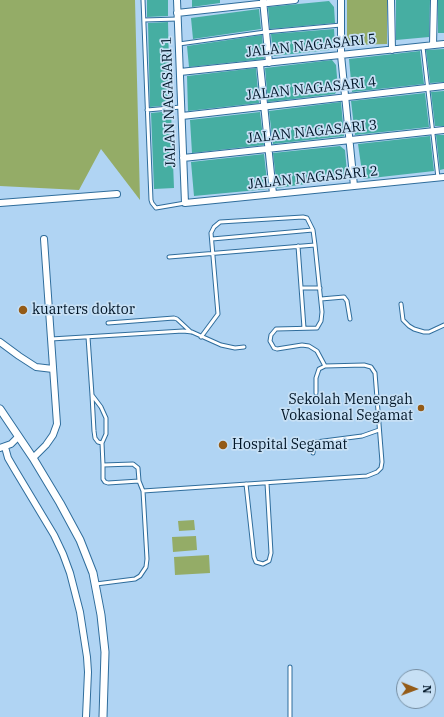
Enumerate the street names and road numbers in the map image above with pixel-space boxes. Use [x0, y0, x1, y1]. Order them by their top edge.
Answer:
street label: JALAN NAGASARI 5 [245, 31, 377, 61]
street label: JALAN NAGASARI 1 [158, 36, 180, 168]
street label: JALAN NAGASARI 4 [245, 74, 377, 104]
street label: JALAN NAGASARI 3 [246, 117, 378, 147]
street label: JALAN NAGASARI 2 [247, 163, 379, 193]

